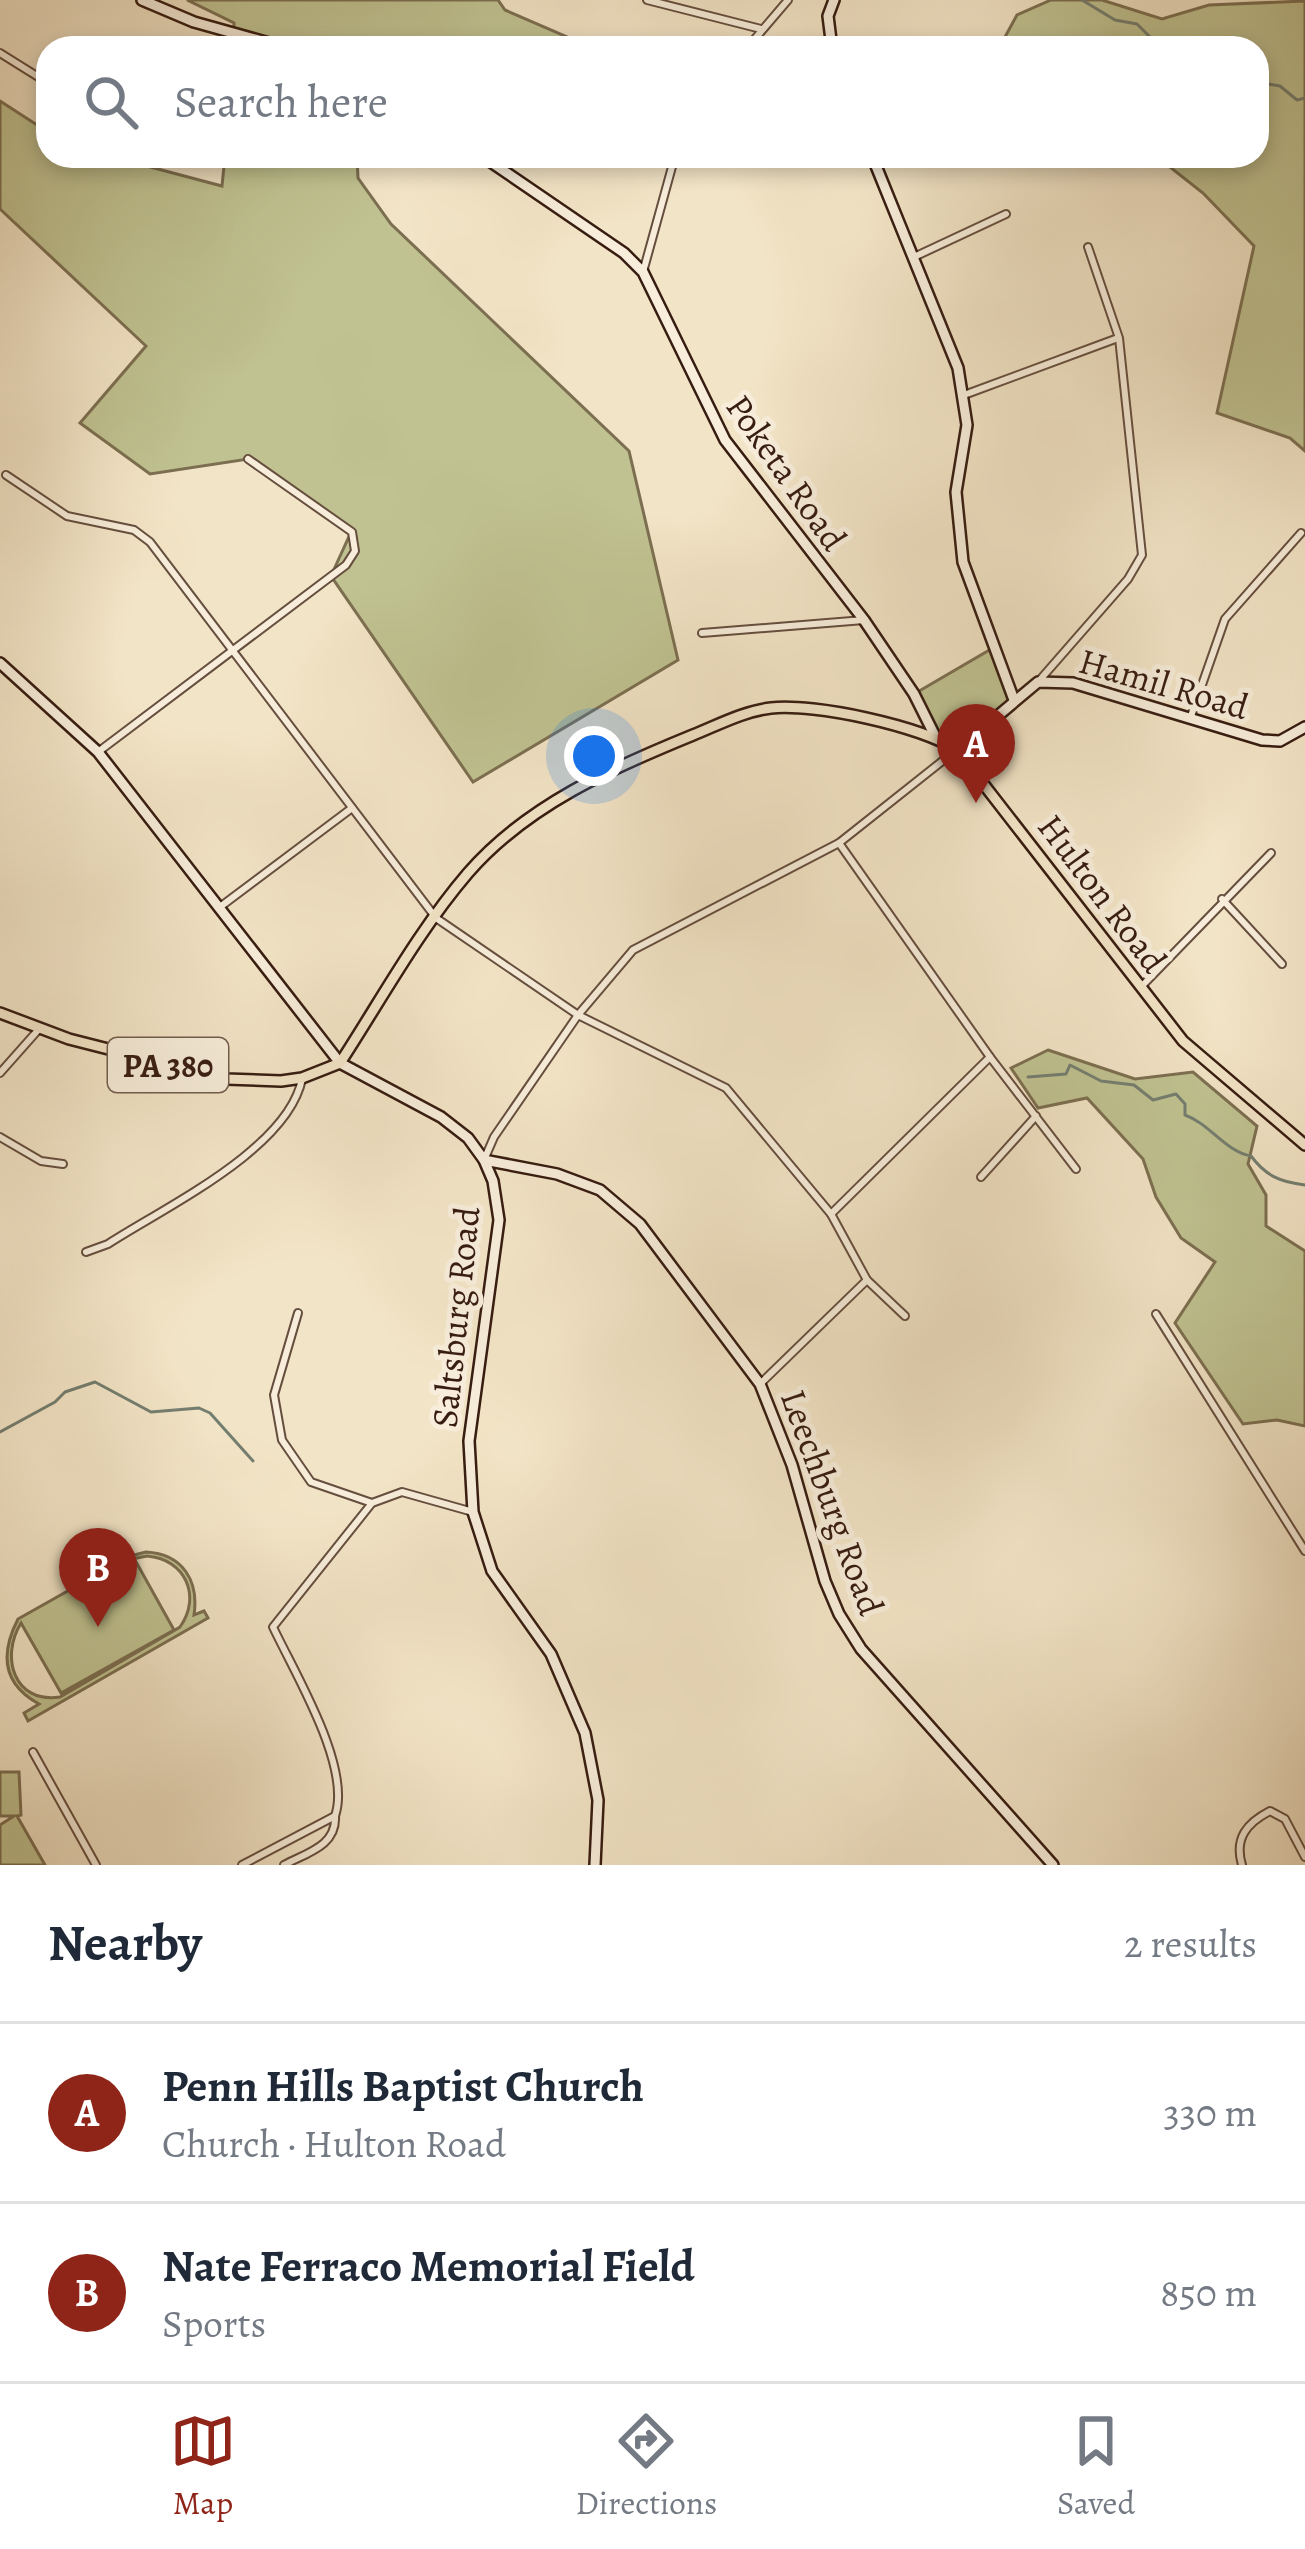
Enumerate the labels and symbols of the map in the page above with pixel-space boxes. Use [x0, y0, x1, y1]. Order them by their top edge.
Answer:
street label: Poketa Road [715, 384, 859, 561]
street label: Hamil Road [1073, 636, 1255, 731]
pin: A [937, 704, 1015, 803]
your location [564, 726, 624, 786]
street label: Hulton Road [1027, 804, 1179, 983]
road number: PA 380 [108, 1038, 228, 1092]
street label: Saltsburg Road [420, 1203, 492, 1430]
street label: Leechburg Road [769, 1383, 896, 1622]
pin: B [59, 1528, 137, 1627]

